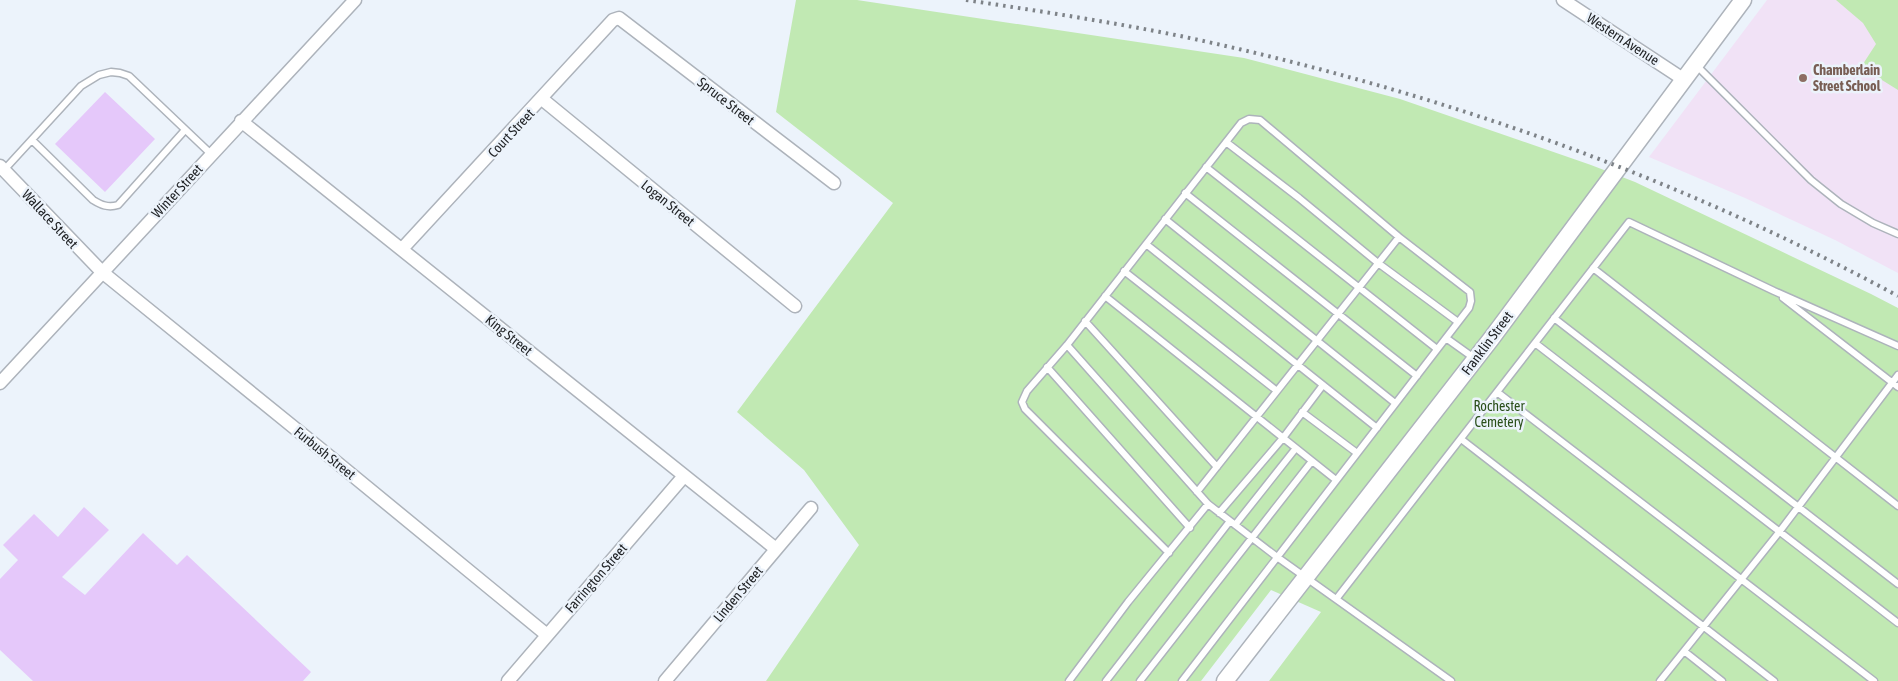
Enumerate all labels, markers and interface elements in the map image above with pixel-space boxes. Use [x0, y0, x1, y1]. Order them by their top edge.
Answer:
street label: Western Avenue [1584, 10, 1662, 68]
place label: Chamberlain Street School [1813, 62, 1881, 94]
marker: Chamberlain Street School [1797, 72, 1809, 84]
street label: Spruce Street [694, 74, 758, 128]
street label: Court Street [485, 105, 537, 161]
street label: Winter Street [148, 161, 206, 221]
street label: Logan Street [638, 177, 698, 229]
street label: Wallace Street [19, 186, 81, 252]
street label: Franklin Street [1458, 308, 1516, 378]
street label: King Street [482, 311, 536, 359]
park label: Rochester Cemetery [1473, 398, 1525, 430]
street label: Furbush Street [291, 423, 359, 483]
street label: Farrington Street [562, 540, 630, 616]
street label: Linden Street [710, 563, 766, 625]

